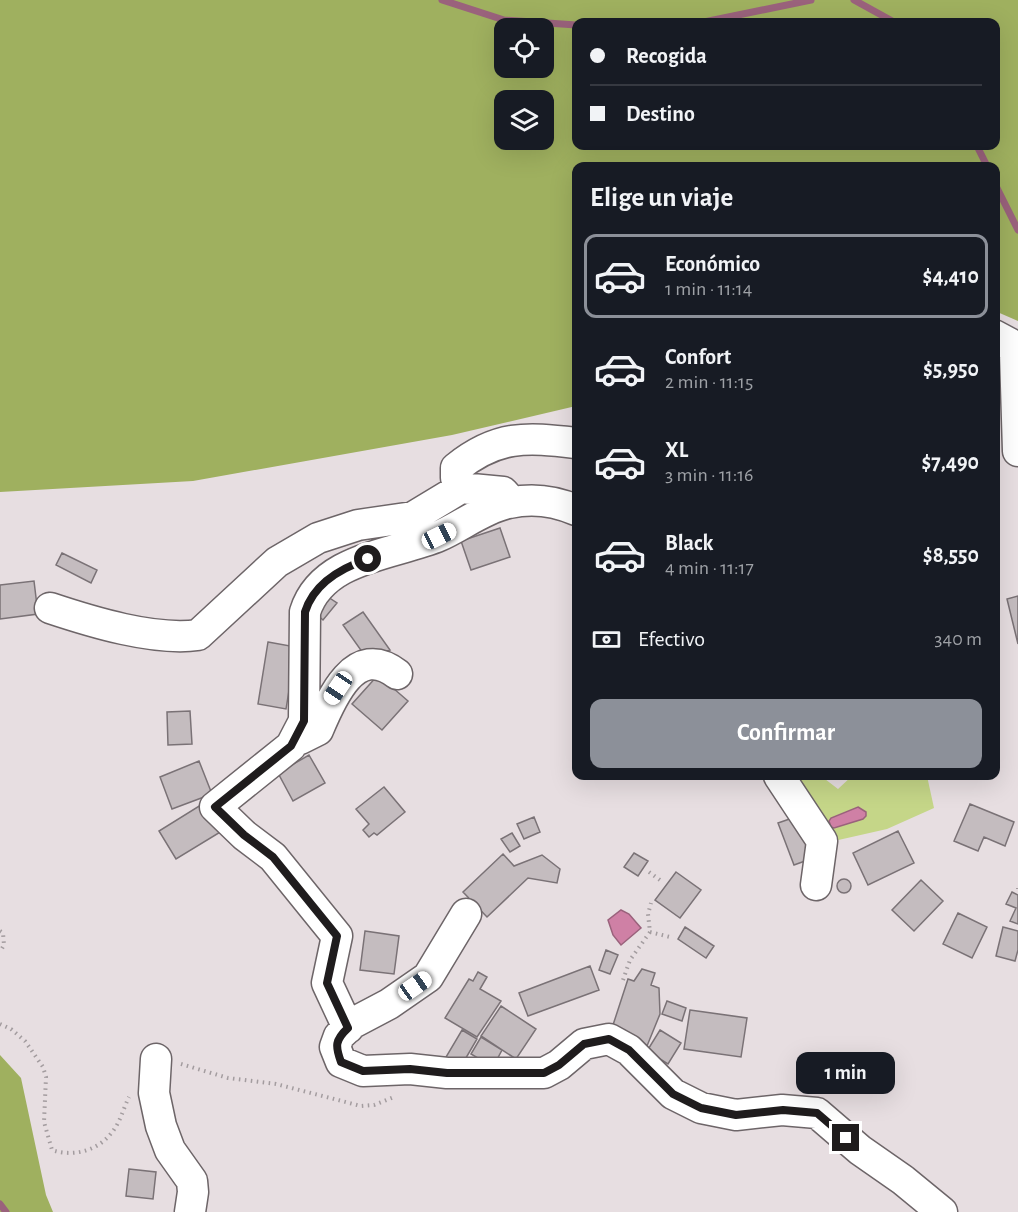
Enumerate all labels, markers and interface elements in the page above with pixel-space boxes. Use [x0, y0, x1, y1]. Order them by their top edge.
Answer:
map controls [494, 18, 554, 150]
button: locate [494, 18, 554, 78]
text: Recogida [626, 45, 707, 67]
button: layers [494, 90, 554, 150]
text: Destino [626, 103, 695, 125]
text: Elige un viaje [590, 184, 733, 211]
icon: car [593, 249, 647, 303]
text: Económico [665, 253, 760, 275]
text: $4,410 [923, 265, 979, 287]
text: 1 min · 11:14 [665, 279, 752, 299]
icon: car [593, 342, 647, 396]
text: Confort [665, 346, 731, 368]
text: $5,950 [923, 358, 979, 380]
text: 2 min · 11:15 [665, 372, 753, 392]
icon: car [593, 435, 647, 489]
text: XL [665, 439, 688, 461]
text: $7,490 [921, 451, 979, 473]
text: 3 min · 11:16 [665, 465, 754, 485]
car [419, 520, 459, 552]
icon: car [593, 528, 647, 582]
text: Black [665, 532, 713, 554]
text: $8,550 [923, 544, 979, 566]
route start [354, 545, 381, 572]
text: 4 min · 11:17 [665, 558, 754, 578]
icon: cash [590, 623, 623, 656]
text: Efectivo [638, 628, 705, 650]
text: 340 m [934, 629, 982, 649]
car [320, 668, 356, 708]
button: Confirmar [590, 699, 982, 768]
car [395, 968, 435, 1004]
callout: 1 min [796, 1051, 896, 1093]
text: 1 min [824, 1063, 867, 1083]
route end [832, 1124, 859, 1151]

